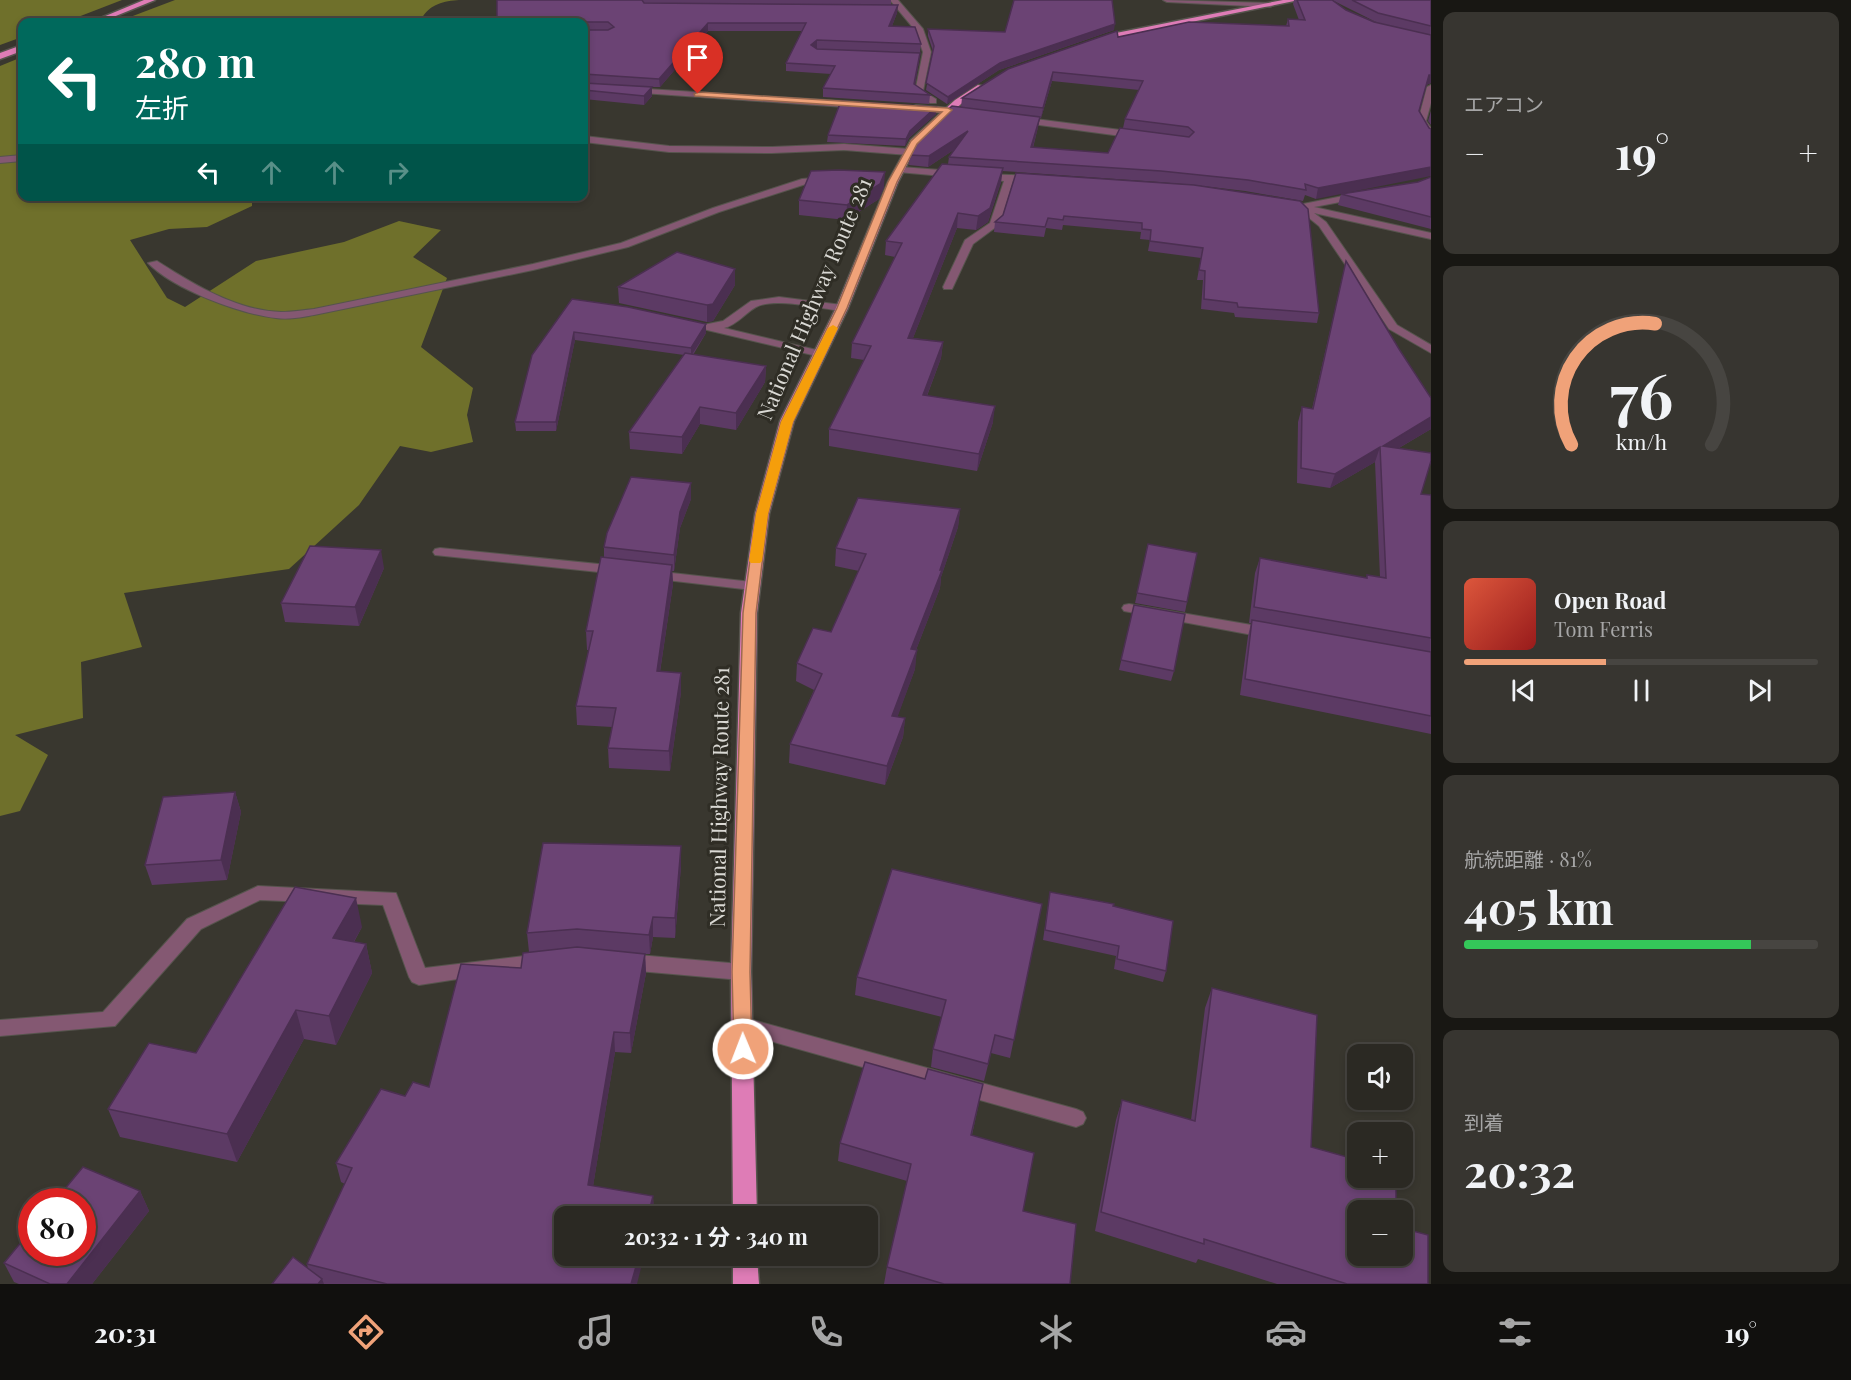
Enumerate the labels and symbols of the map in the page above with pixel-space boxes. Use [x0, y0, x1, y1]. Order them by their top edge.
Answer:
pin [672, 32, 723, 94]
street label: National Highway Route 281 [749, 173, 877, 424]
street label: National Highway Route 281 [702, 666, 734, 927]
position arrow [711, 1017, 775, 1081]
speed limit sign: 80 [18, 1188, 96, 1266]

